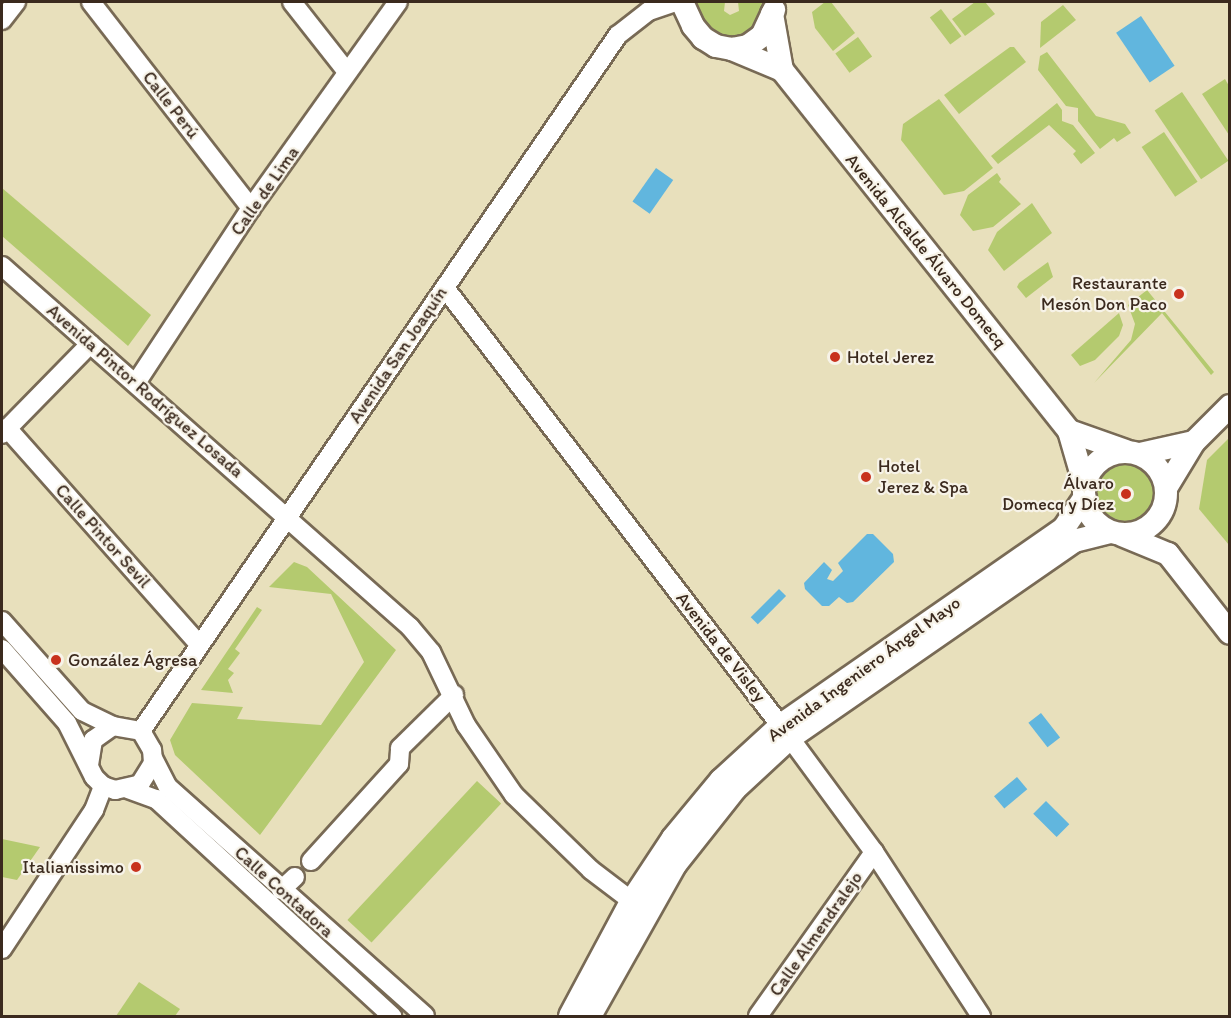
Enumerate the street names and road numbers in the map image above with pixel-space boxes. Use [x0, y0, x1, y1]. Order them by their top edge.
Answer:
street label: Calle Perú [138, 67, 204, 143]
street label: Calle de Lima [226, 142, 304, 240]
street label: Avenida Alcalde Álvaro Domecq [841, 149, 1011, 353]
street label: Avenida San Joaquín [345, 283, 451, 427]
street label: Avenida Pintor Rodríguez Losada [42, 300, 248, 482]
street label: Calle Pintor Sevil [51, 480, 155, 592]
street label: Avenida de Visley [671, 588, 771, 706]
street label: Avenida Ingeniero Ángel Mayo [763, 592, 965, 746]
street label: Calle Contadora [230, 842, 338, 942]
street label: Calle Almendralejo [765, 868, 867, 1000]

